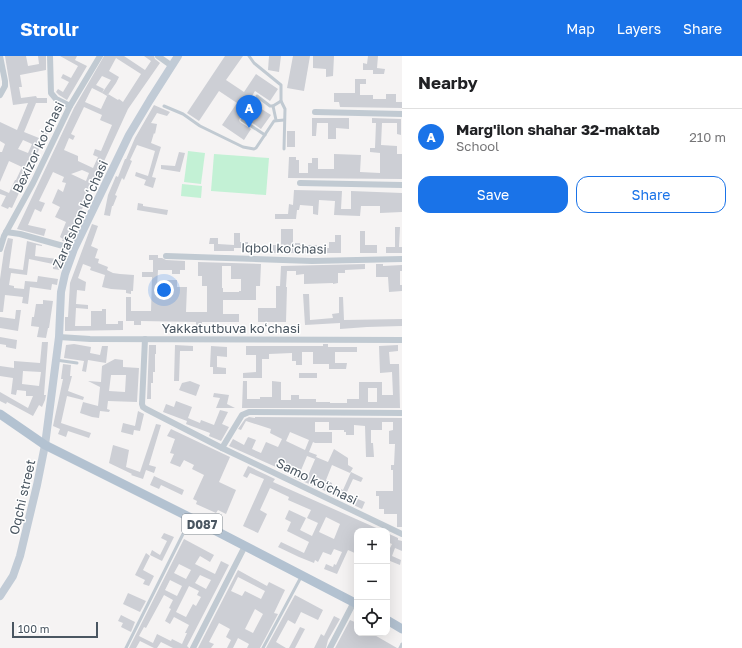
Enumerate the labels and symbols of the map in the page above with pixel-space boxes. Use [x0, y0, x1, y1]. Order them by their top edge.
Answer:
pin: A [236, 95, 262, 128]
street label: Bexizor koʻchasi [9, 99, 67, 195]
street label: Zarafshon koʻchasi [49, 157, 111, 271]
street label: Iqbol koʻchasi [241, 239, 327, 257]
your location [154, 280, 174, 300]
street label: Yakkatutbuva koʻchasi [162, 320, 300, 336]
street label: Samo koʻchasi [274, 454, 360, 508]
street label: Oqchi street [6, 458, 38, 536]
road number: D087 [182, 514, 222, 534]
scale bar [12, 620, 98, 639]

